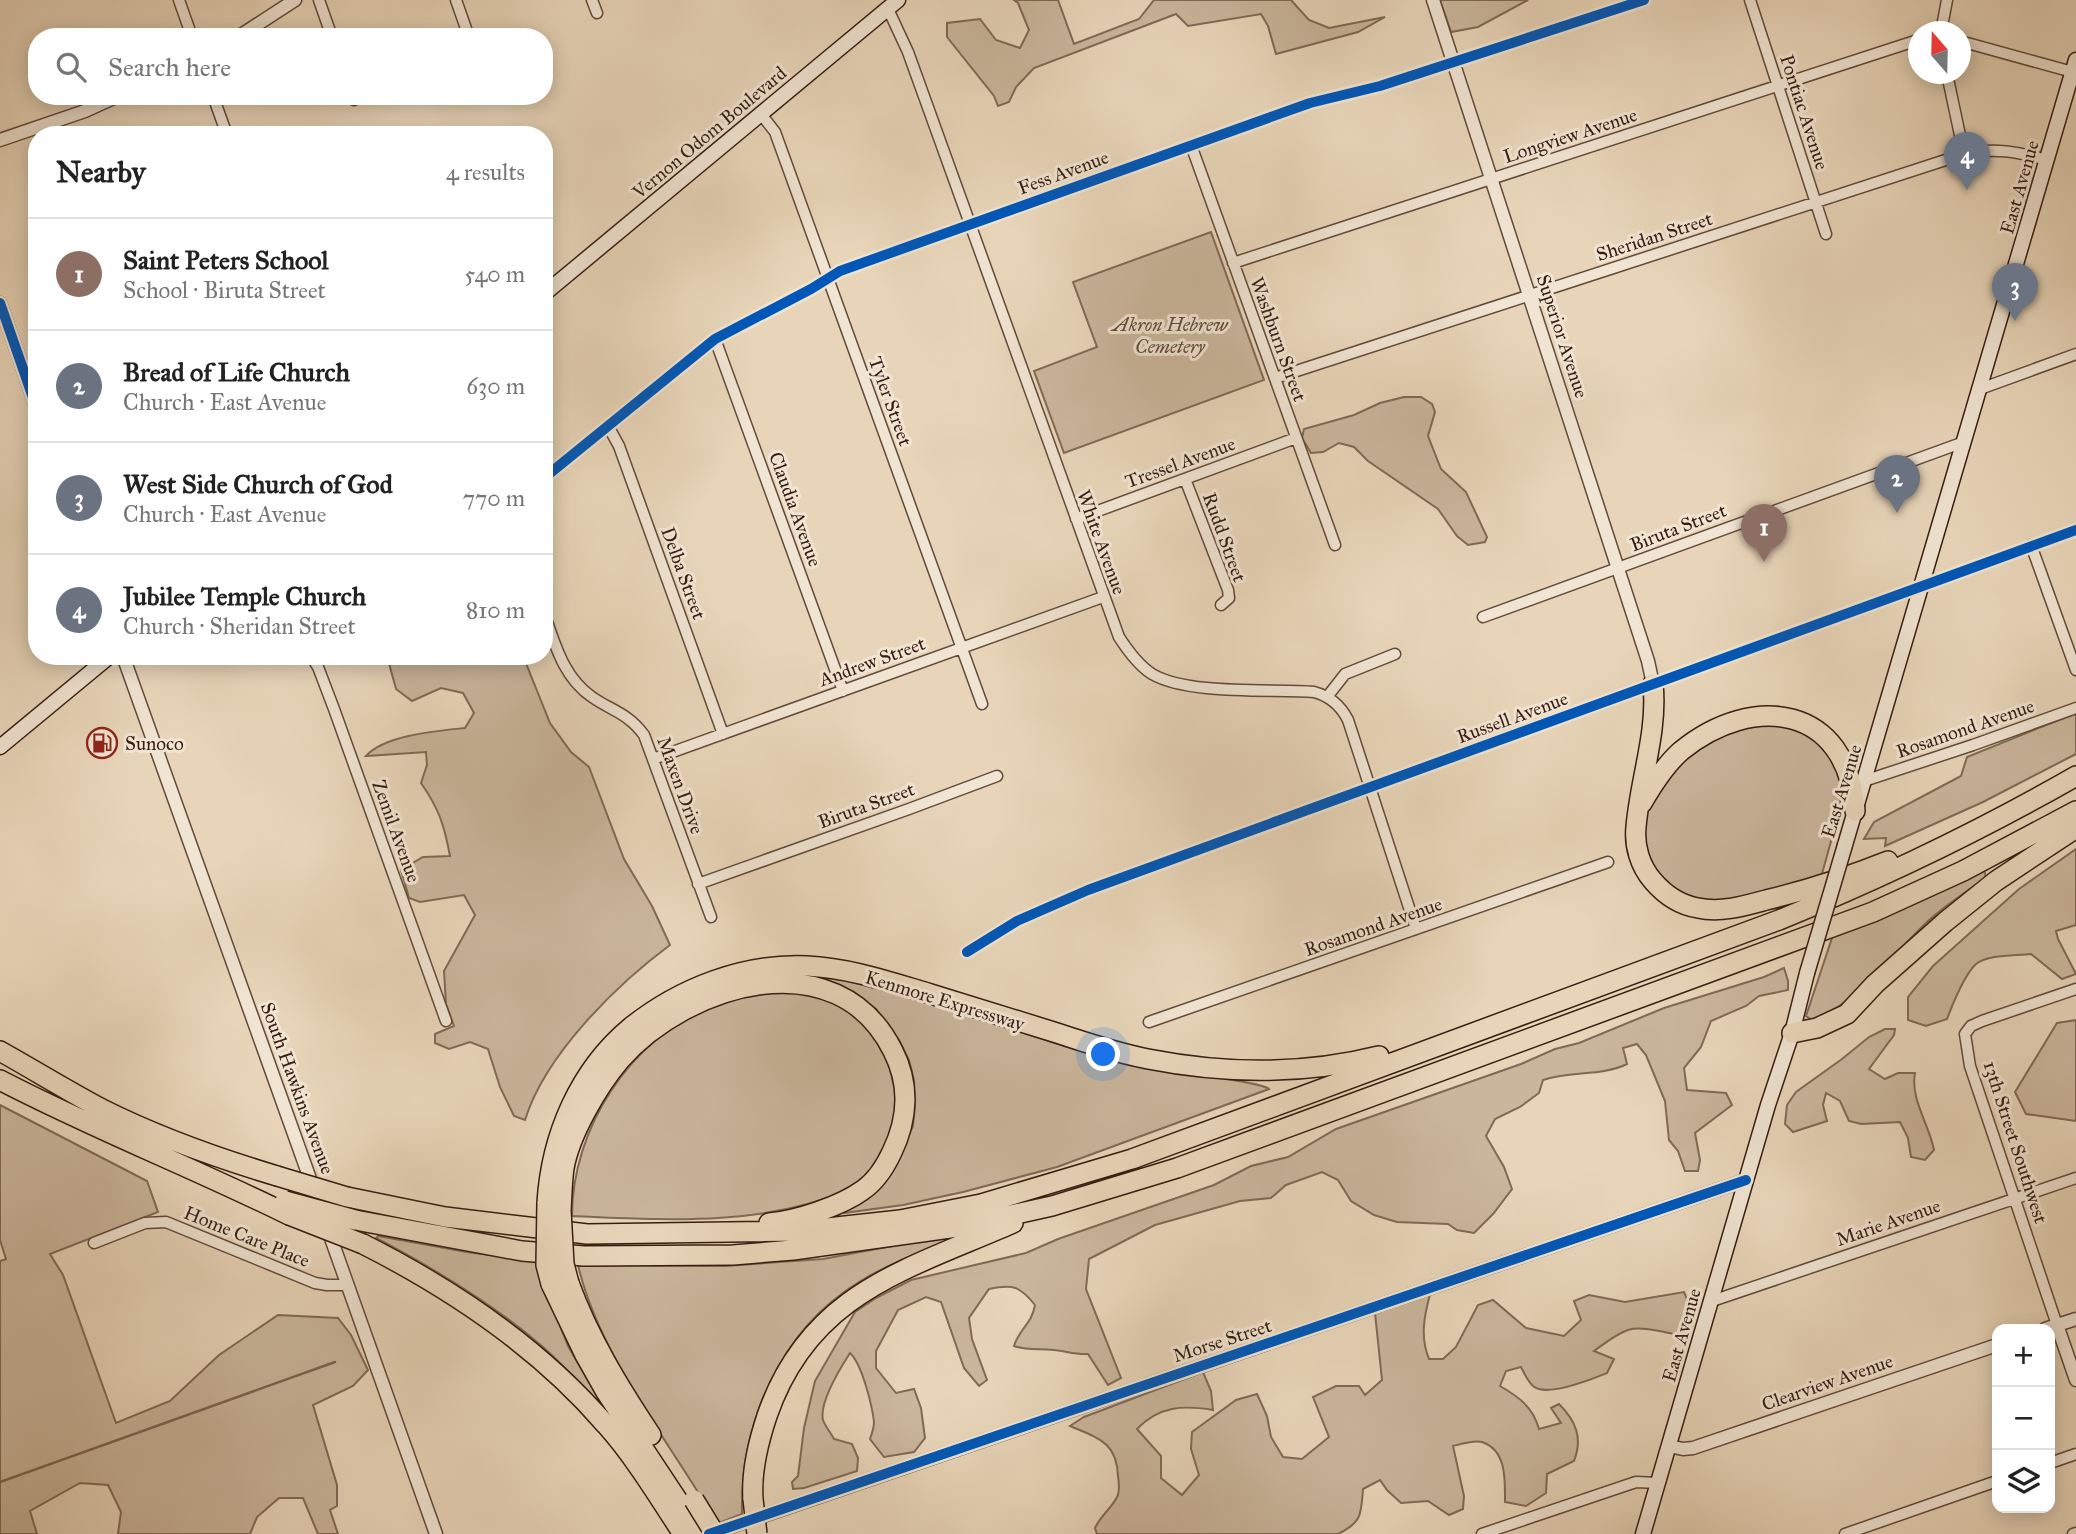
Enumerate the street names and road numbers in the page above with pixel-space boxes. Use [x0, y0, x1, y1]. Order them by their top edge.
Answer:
street label: Pontiac Avenue [1775, 52, 1834, 173]
street label: Vernon Odom Boulevard [627, 61, 791, 204]
street label: Longview Avenue [1500, 103, 1640, 169]
street label: East Avenue [1995, 138, 2044, 237]
street label: Fess Avenue [1015, 145, 1112, 200]
street label: Sheridan Street [1593, 207, 1715, 266]
street label: Superior Avenue [1532, 271, 1593, 401]
street label: Washburn Street [1245, 274, 1312, 405]
street label: Tyler Street [864, 353, 917, 449]
street label: Tressel Avenue [1122, 432, 1238, 493]
street label: Claudia Avenue [764, 449, 827, 570]
street label: White Avenue [1072, 487, 1131, 598]
street label: Rudd Street [1198, 489, 1251, 585]
street label: Biruta Street [1627, 499, 1730, 556]
street label: Delba Street [656, 524, 711, 623]
street label: Andrew Street [815, 632, 929, 692]
street label: Russell Avenue [1453, 687, 1571, 748]
street label: Rosamond Avenue [1893, 694, 2037, 763]
street label: Maxen Drive [652, 733, 709, 837]
street label: East Avenue [1816, 742, 1867, 841]
street label: Zemil Avenue [367, 777, 426, 886]
street label: Biruta Street [815, 777, 918, 834]
street label: Rosamond Avenue [1301, 892, 1445, 961]
street label: Kenmore Expressway [862, 965, 1028, 1036]
street label: South Hawkins Avenue [256, 999, 339, 1177]
street label: 13th Street Southwest [1978, 1058, 2053, 1227]
street label: Marie Avenue [1833, 1194, 1943, 1251]
street label: Home Care Place [181, 1201, 313, 1272]
street label: East Avenue [1657, 1286, 1706, 1385]
street label: Morse Street [1170, 1314, 1275, 1367]
street label: Clearview Avenue [1759, 1349, 1896, 1416]

